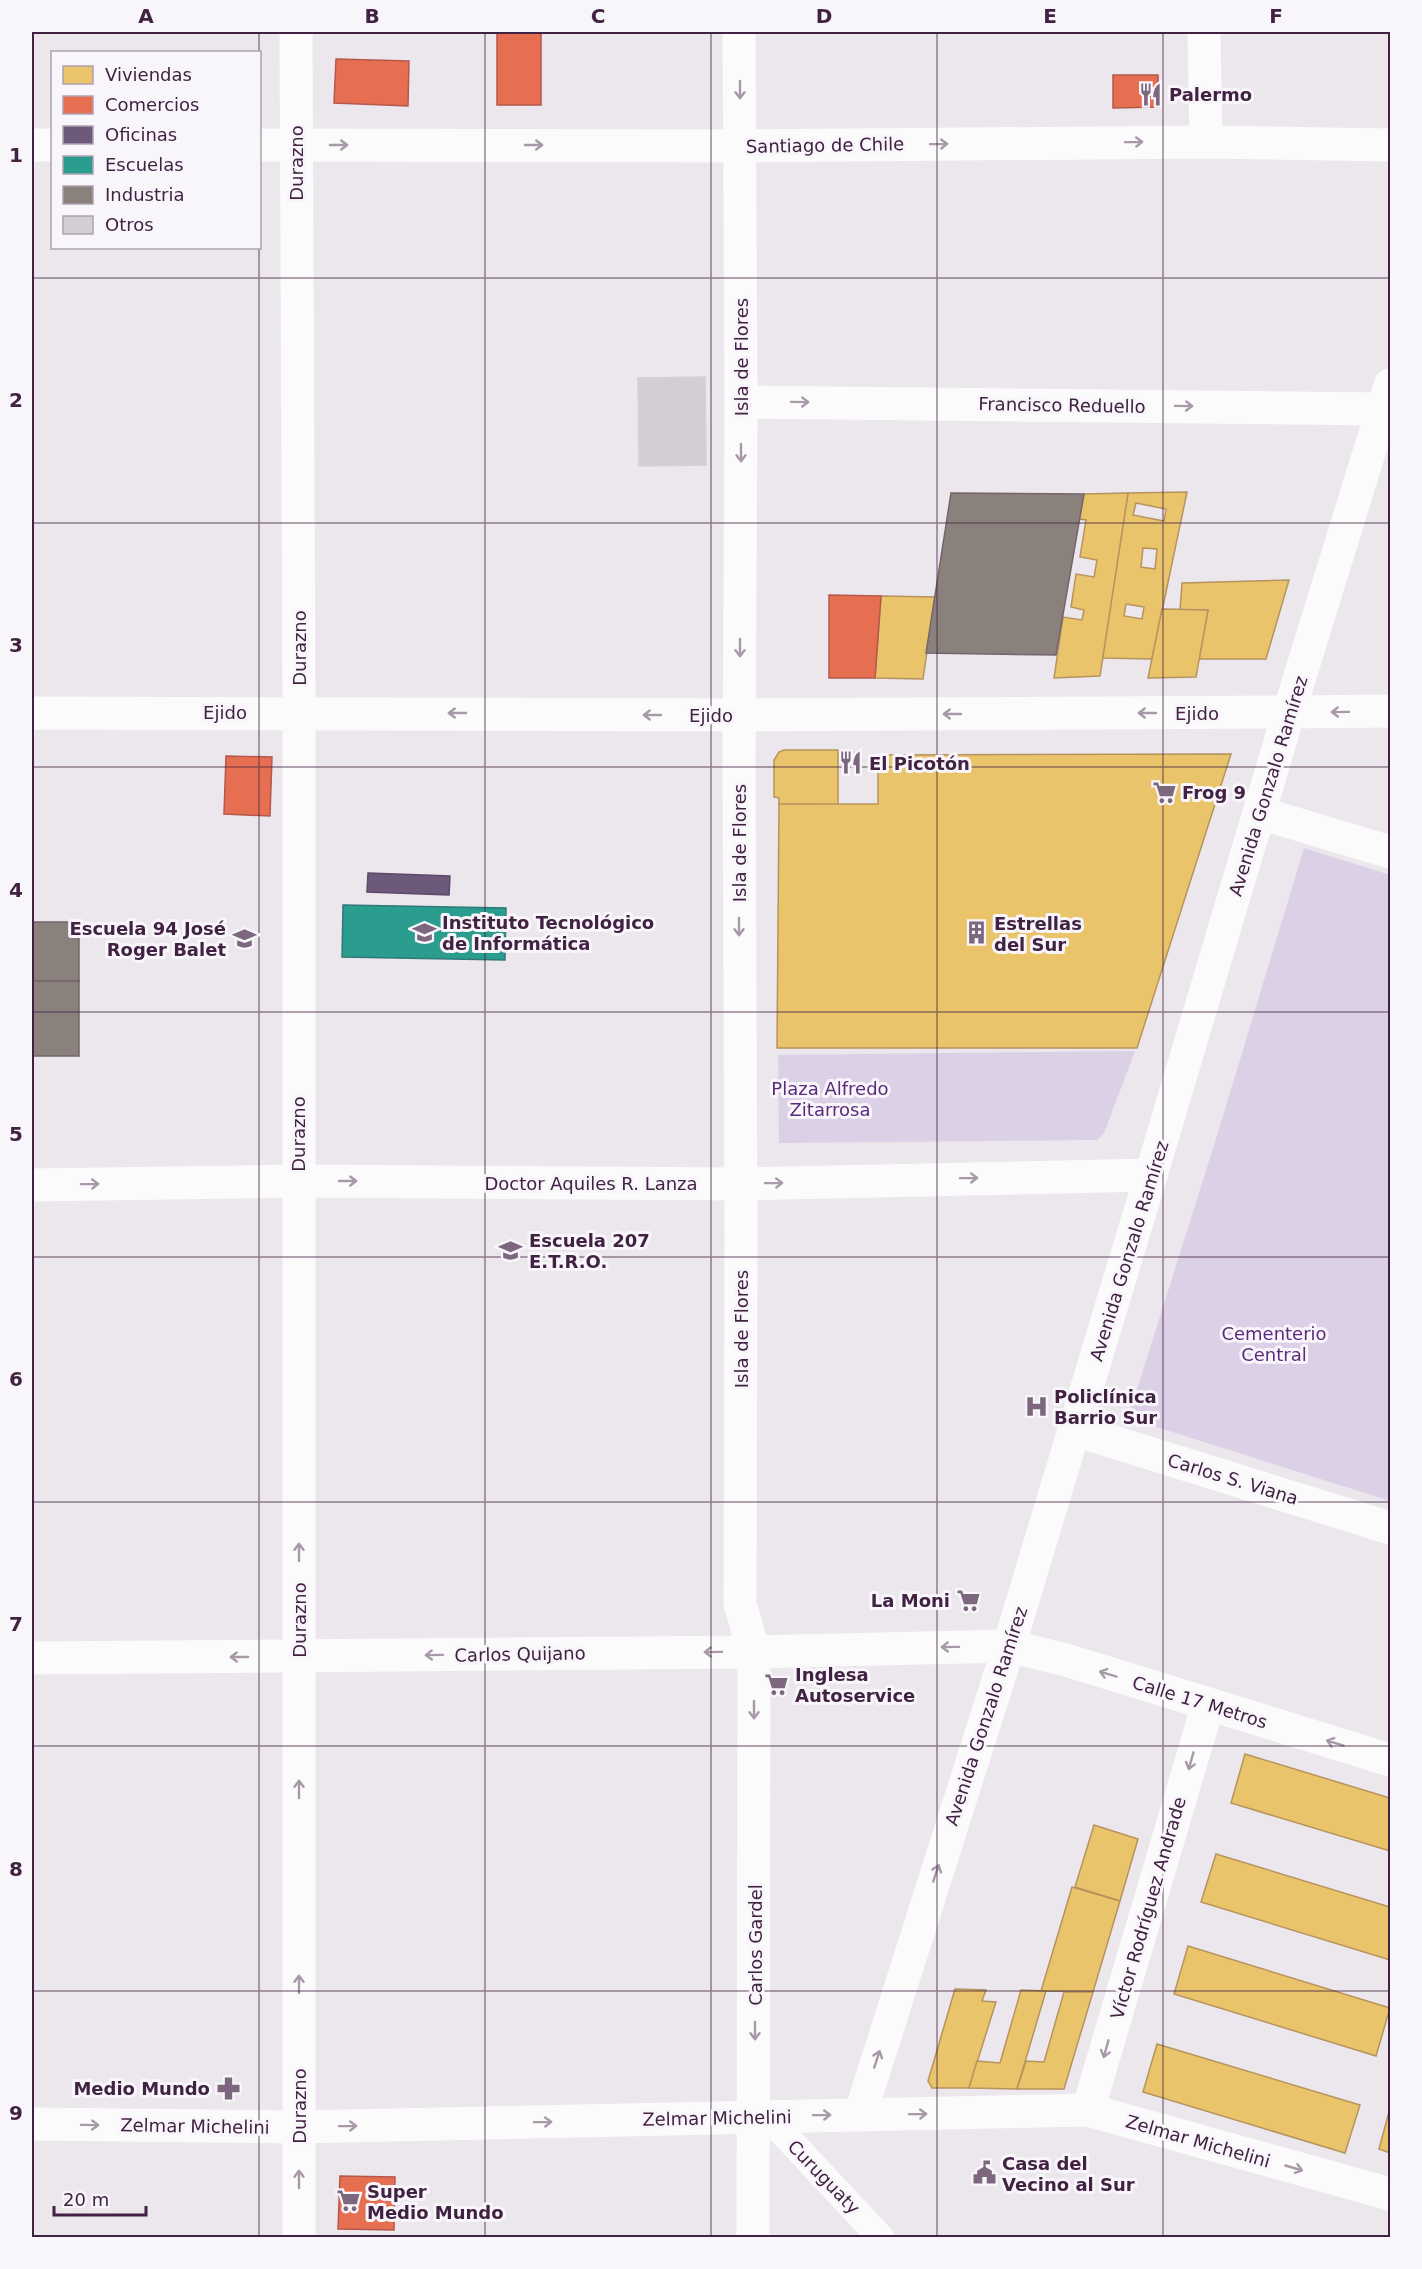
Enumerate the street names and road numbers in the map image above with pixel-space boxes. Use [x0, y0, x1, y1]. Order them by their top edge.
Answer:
street label: Durazno [286, 125, 307, 201]
street label: Santiago de Chile [746, 133, 904, 157]
street label: Isla de Flores [731, 298, 752, 416]
street label: Francisco Reduello [978, 393, 1146, 417]
street label: Durazno [289, 610, 310, 686]
street label: Avenida Gonzalo Ramírez [1224, 673, 1312, 899]
street label: Ejido [203, 702, 247, 723]
street label: Ejido [1175, 703, 1219, 724]
street label: Ejido [689, 705, 733, 726]
street label: Isla de Flores [729, 784, 750, 902]
street label: Durazno [288, 1096, 309, 1172]
street label: Avenida Gonzalo Ramírez [1085, 1138, 1173, 1364]
street label: Doctor Aquiles R. Lanza [484, 1173, 698, 1194]
street label: Isla de Flores [731, 1270, 752, 1388]
street label: Carlos S. Viana [1165, 1449, 1301, 1509]
street label: Durazno [289, 1582, 310, 1658]
street label: Avenida Gonzalo Ramírez [941, 1604, 1031, 1828]
street label: Carlos Quijano [454, 1642, 586, 1666]
street label: Calle 17 Metros [1130, 1671, 1270, 1733]
street label: Víctor Rodríguez Andrade [1106, 1795, 1190, 2021]
street label: Carlos Gardel [745, 1884, 766, 2006]
street label: Durazno [289, 2068, 310, 2144]
street label: Zelmar Michelini [642, 2106, 792, 2130]
street label: Zelmar Michelini [1123, 2110, 1273, 2172]
street label: Zelmar Michelini [120, 2114, 270, 2138]
street label: Curuguaty [784, 2136, 865, 2218]

